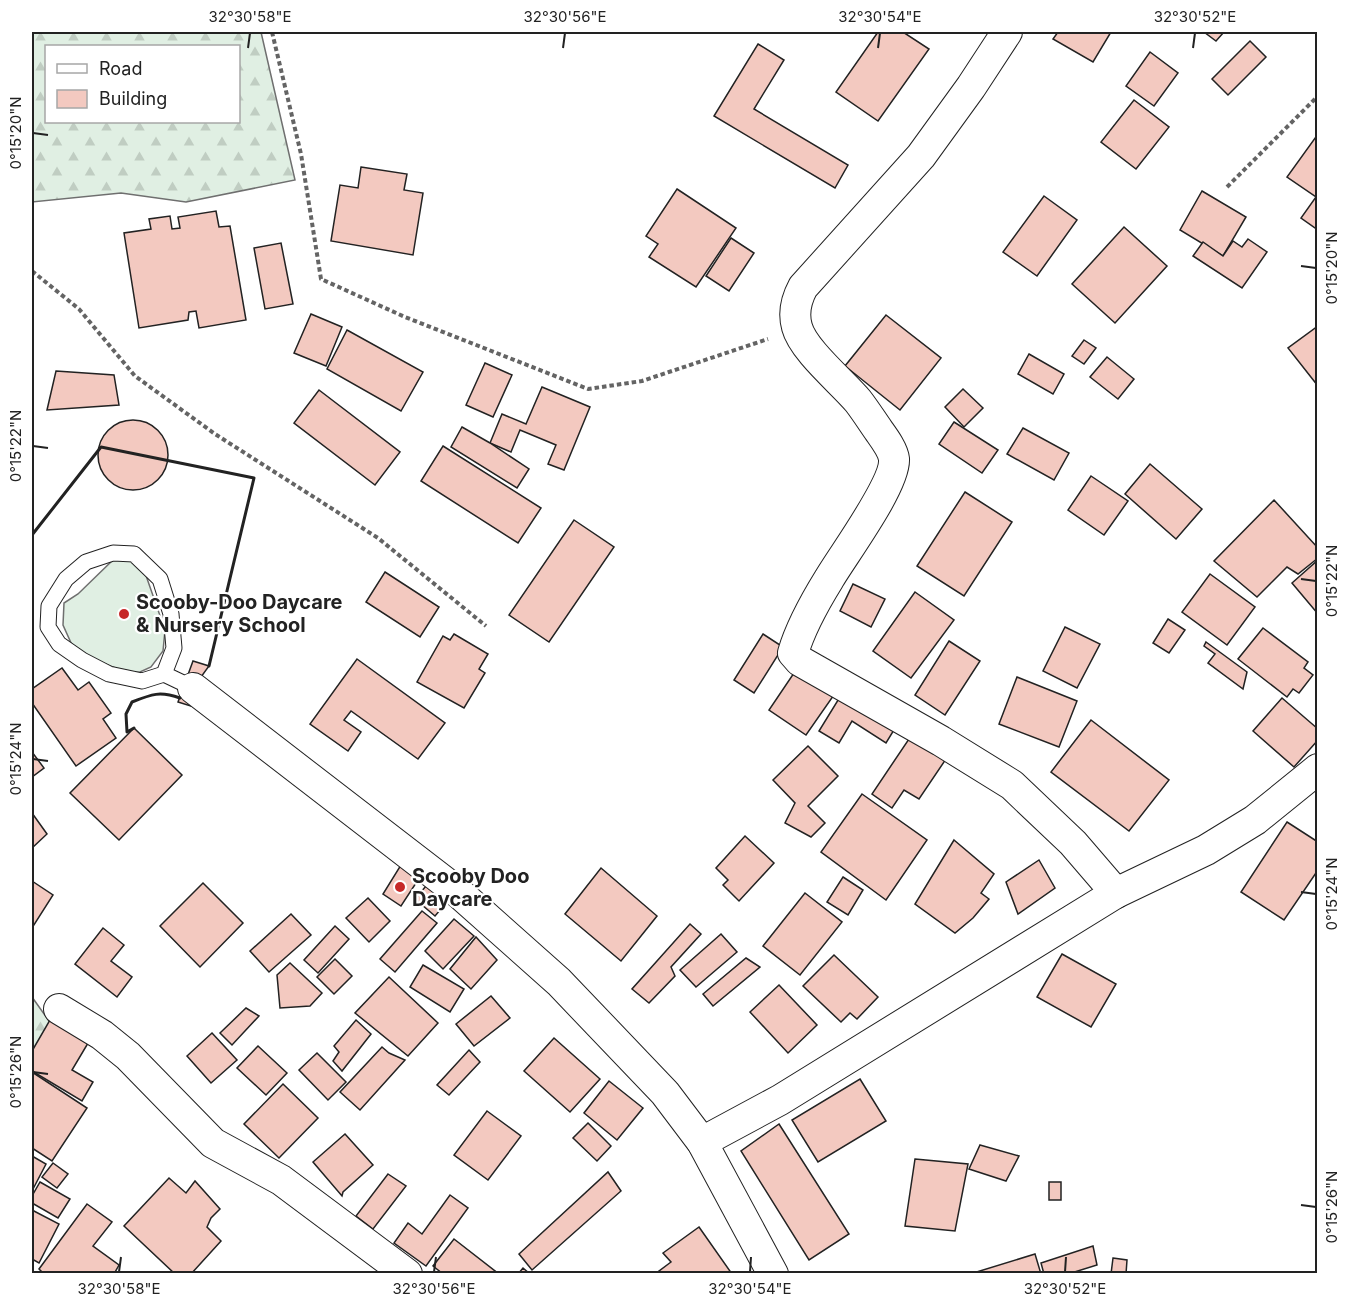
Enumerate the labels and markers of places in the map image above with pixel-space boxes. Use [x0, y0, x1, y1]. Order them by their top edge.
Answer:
place label: Scooby-Doo Daycare & Nursery School [136, 590, 343, 637]
marker: Scooby-Doo Daycare & Nursery School [117, 607, 131, 621]
place label: Scooby Doo Daycare [412, 864, 529, 911]
marker: Scooby Doo Daycare [393, 880, 407, 894]

